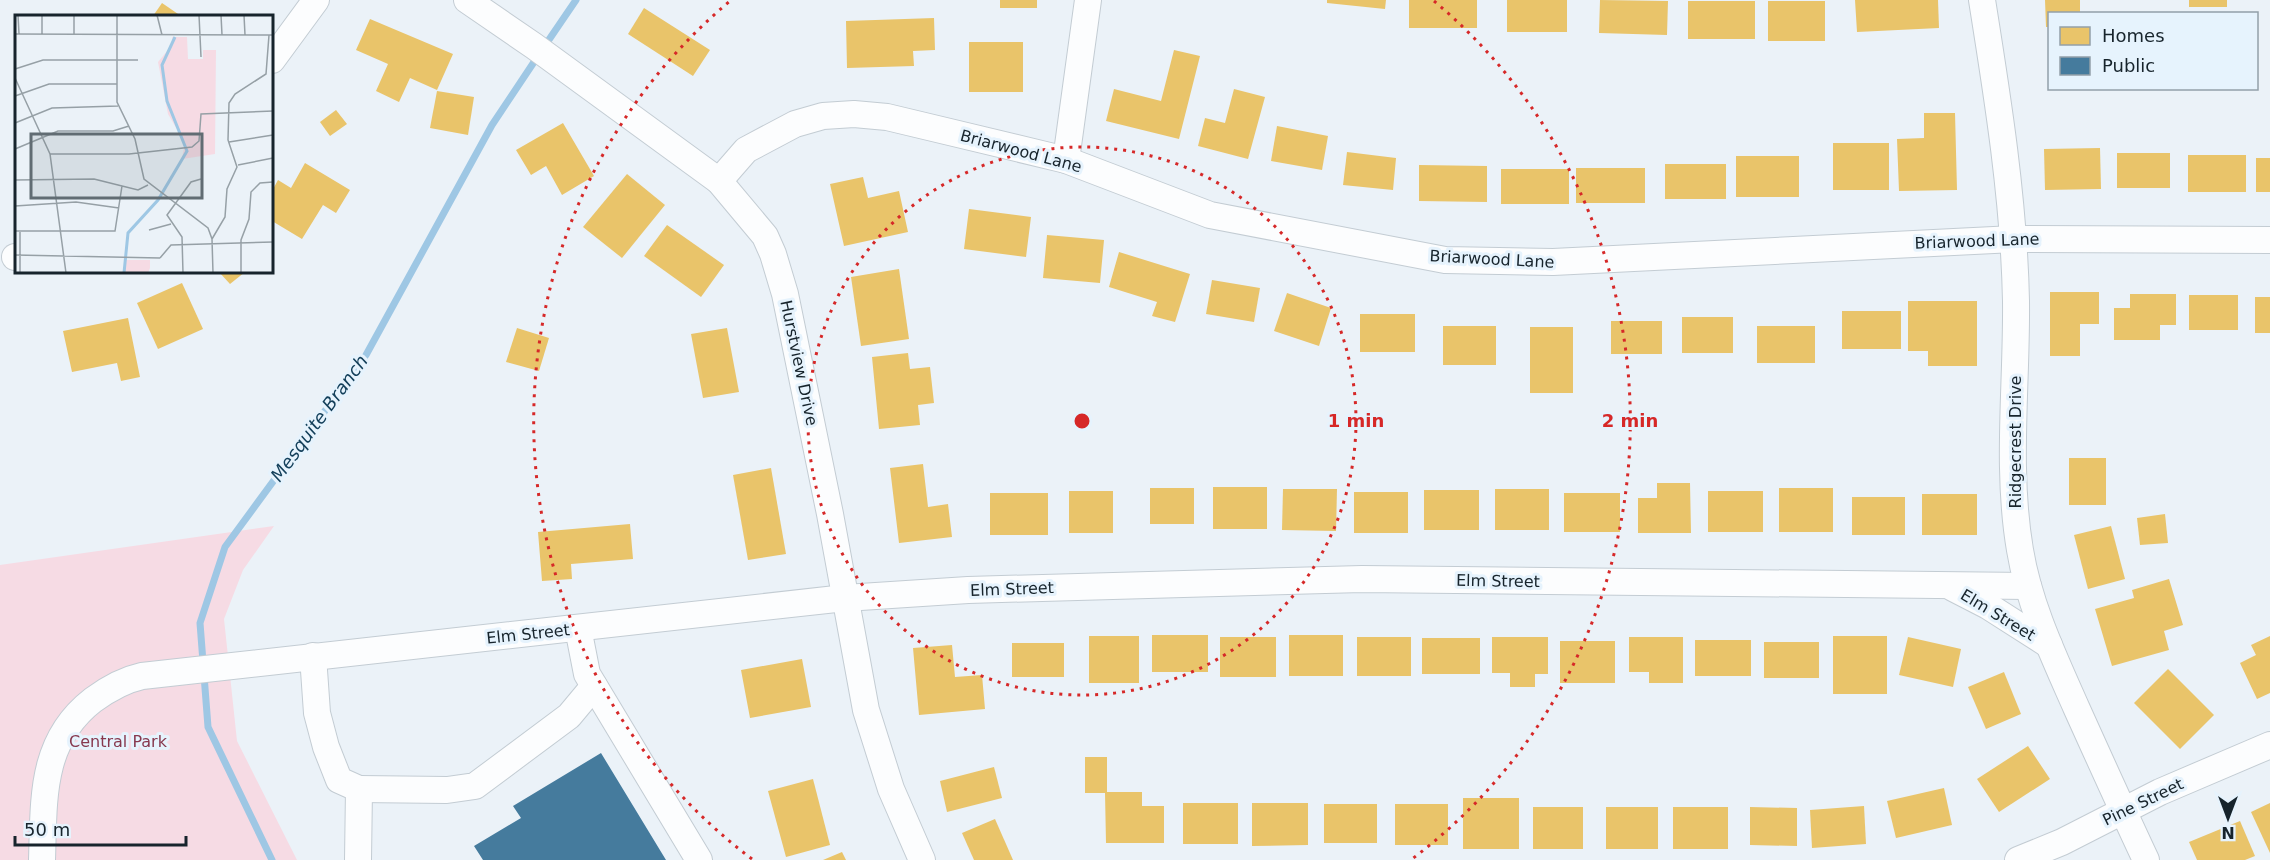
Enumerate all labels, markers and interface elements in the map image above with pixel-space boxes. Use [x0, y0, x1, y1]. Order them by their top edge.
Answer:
legend [2048, 12, 2258, 90]
inset map [15, 15, 273, 273]
text: Homes [2102, 25, 2165, 46]
text: Public [2102, 55, 2155, 76]
street label: Briarwood Lane [958, 126, 1084, 176]
street label: Briarwood Lane [1914, 229, 2040, 253]
street label: Briarwood Lane [1429, 246, 1555, 272]
street label: Hurstview Drive [776, 298, 822, 428]
water label: Mesquite Branch [266, 351, 372, 485]
street label: Ridgecrest Drive [2006, 376, 2025, 508]
text: 1 min [1328, 410, 1384, 431]
text: 2 min [1602, 410, 1658, 431]
centre of rings [1072, 411, 1092, 431]
street label: Elm Street [1456, 571, 1540, 591]
street label: Elm Street [970, 578, 1054, 600]
street label: Elm Street [1957, 585, 2039, 645]
street label: Elm Street [485, 620, 571, 648]
park label: Central Park [69, 732, 168, 751]
street label: Pine Street [2100, 774, 2186, 830]
north arrow [2198, 788, 2258, 848]
scale bar [15, 809, 186, 847]
text: 50 m [24, 819, 70, 840]
text: N [2221, 823, 2235, 842]

